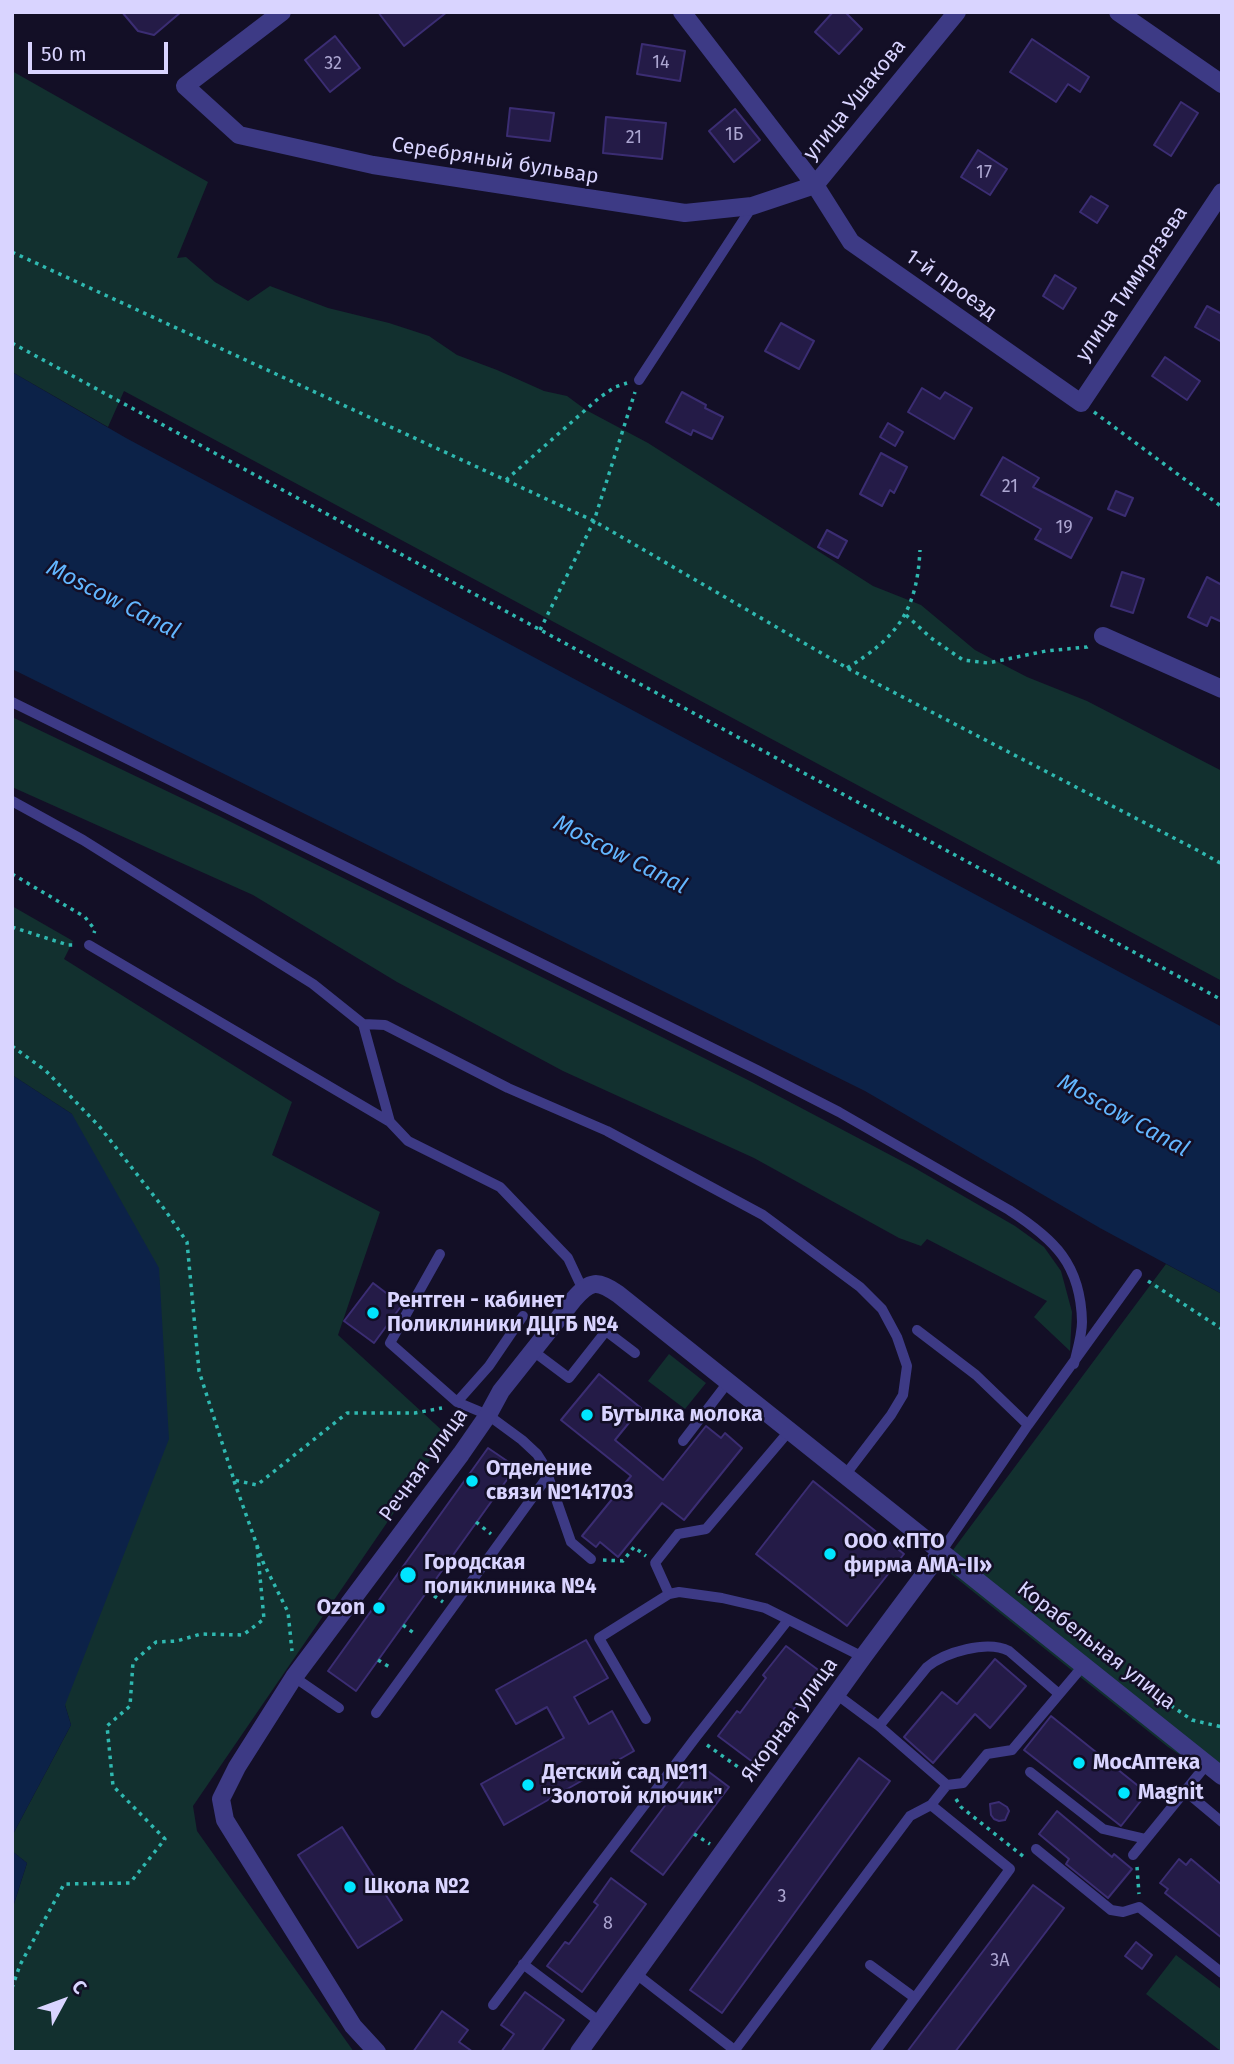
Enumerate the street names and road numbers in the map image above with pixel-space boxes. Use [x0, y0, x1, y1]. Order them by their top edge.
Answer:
street label: улица Ушакова [798, 34, 912, 166]
street label: Серебряный бульвар [390, 132, 600, 190]
street label: улица Тимирязева [1071, 201, 1193, 367]
street label: 1-й проезд [900, 244, 1002, 326]
street label: Речная улица [374, 1403, 474, 1527]
street label: Корабельная улица [1012, 1576, 1180, 1716]
street label: Якорная улица [736, 1653, 844, 1787]

